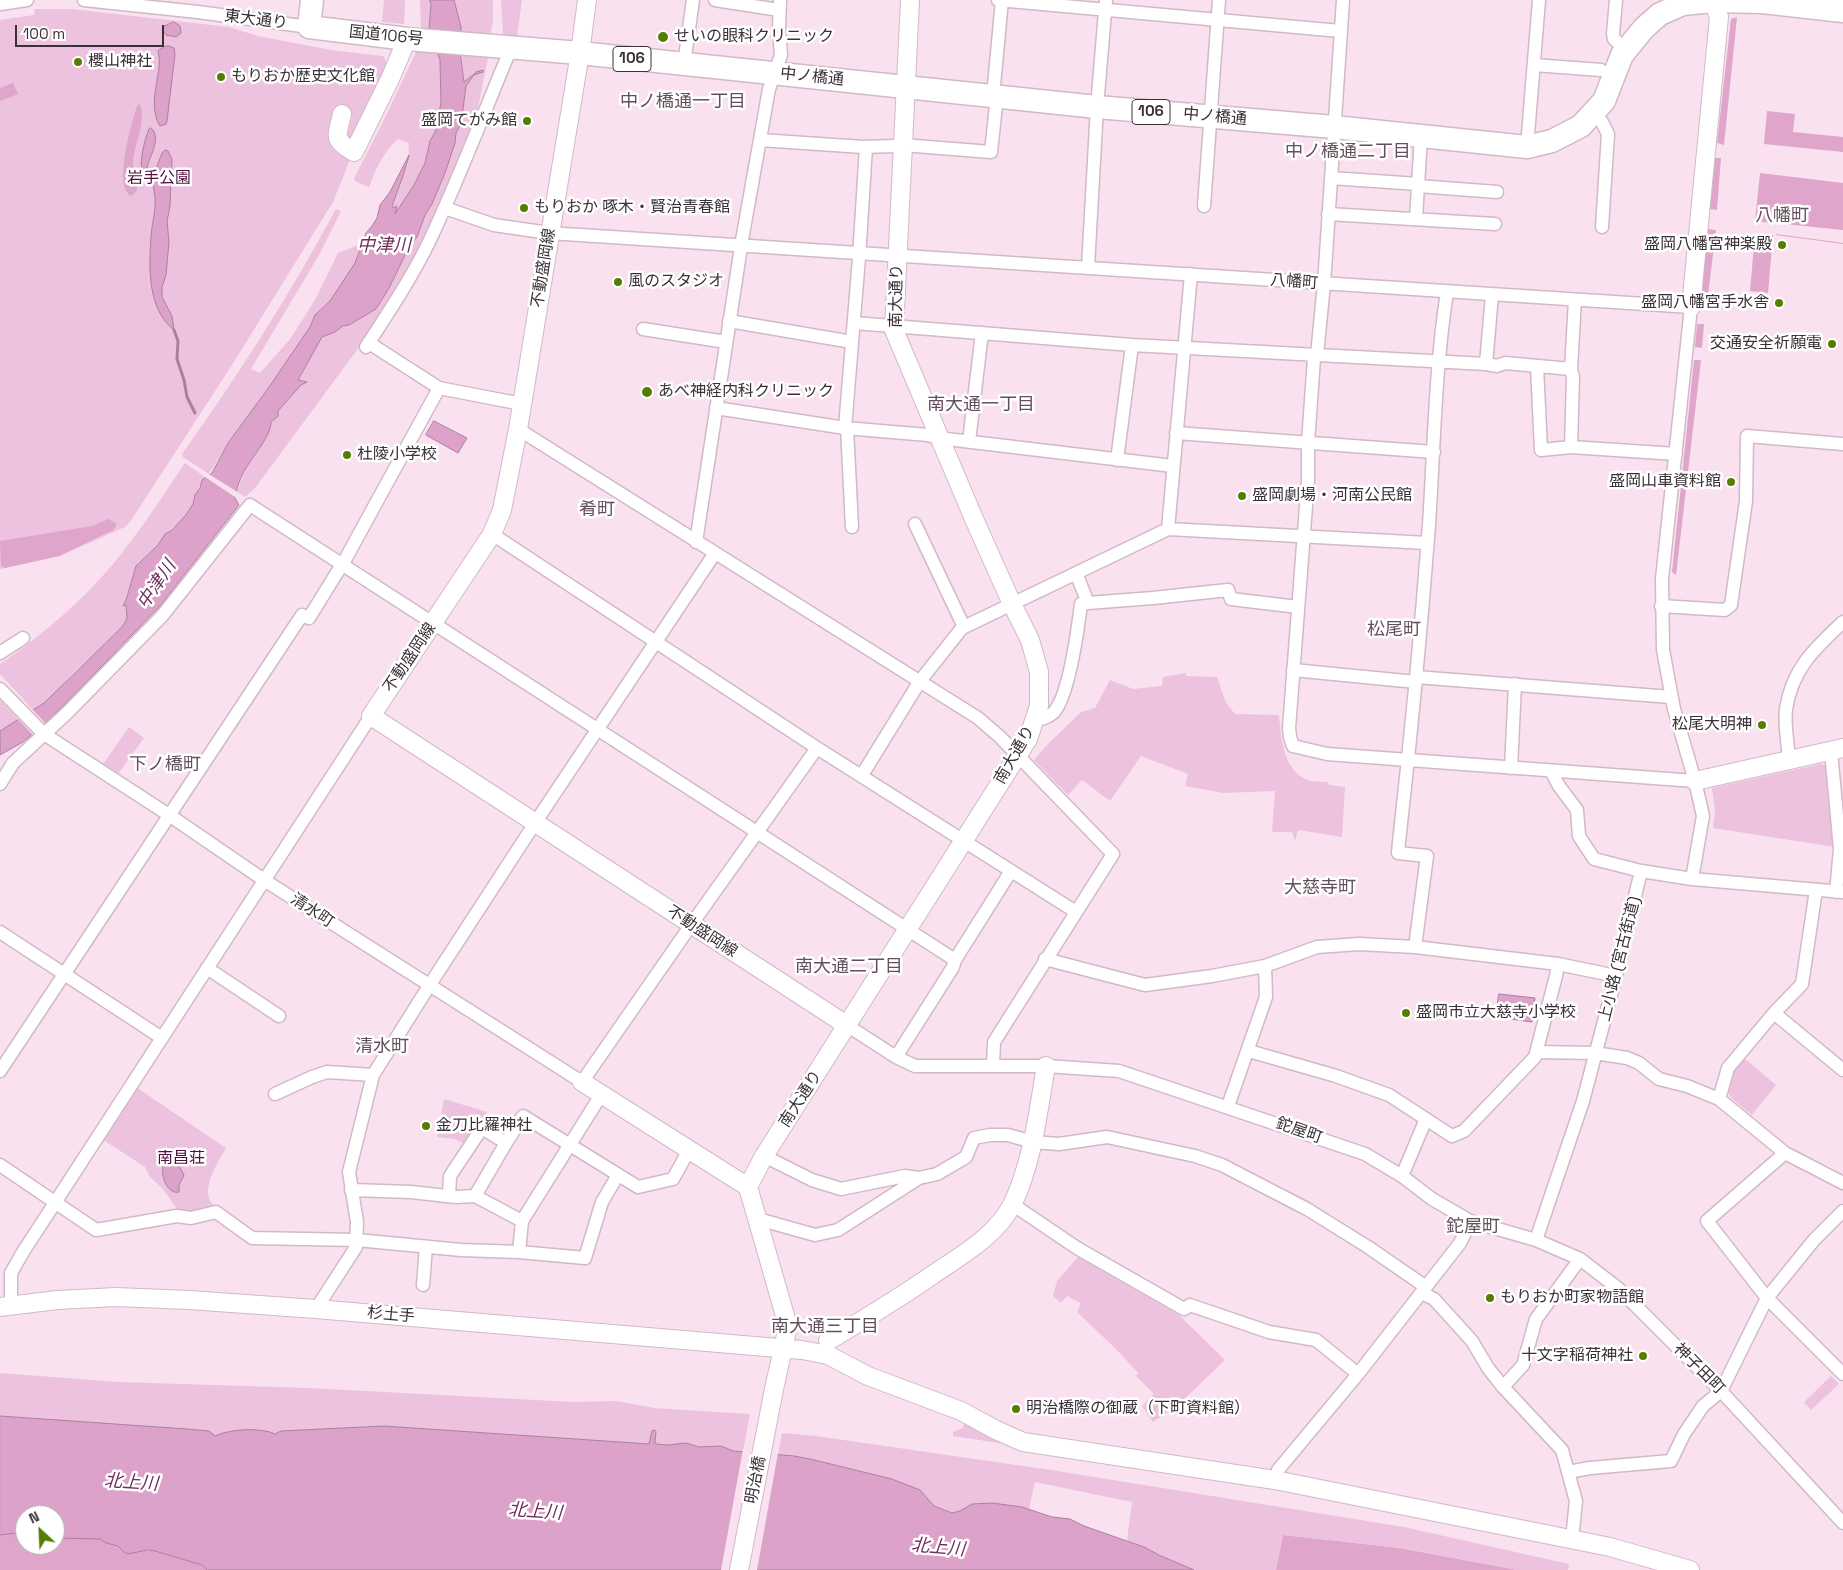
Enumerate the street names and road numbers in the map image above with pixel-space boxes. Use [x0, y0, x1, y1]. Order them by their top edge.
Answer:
street label: 東大通り [223, 7, 289, 33]
street label: 国道106号 [348, 23, 424, 49]
road number: 106 [613, 46, 651, 72]
street label: 中ノ橋通 [779, 64, 845, 90]
road number: 106 [1132, 100, 1170, 124]
street label: 中ノ橋通 [1182, 105, 1248, 129]
street label: 不動盛岡線 [528, 227, 560, 309]
street label: 南大通り [887, 264, 907, 328]
street label: 八幡町 [1269, 271, 1319, 293]
street label: 不動盛岡線 [380, 619, 440, 697]
street label: 南大通り [991, 722, 1039, 788]
street label: 清水町 [287, 890, 337, 932]
street label: 上小路 (宮古街道) [1595, 894, 1645, 1024]
street label: 不動盛岡線 [663, 902, 741, 962]
street label: 南大通り [776, 1067, 826, 1131]
street label: 鉈屋町 [1273, 1114, 1325, 1148]
street label: 杉土手 [366, 1303, 416, 1327]
street label: 神子田町 [1670, 1340, 1728, 1398]
street label: 明治橋 [742, 1455, 770, 1505]

